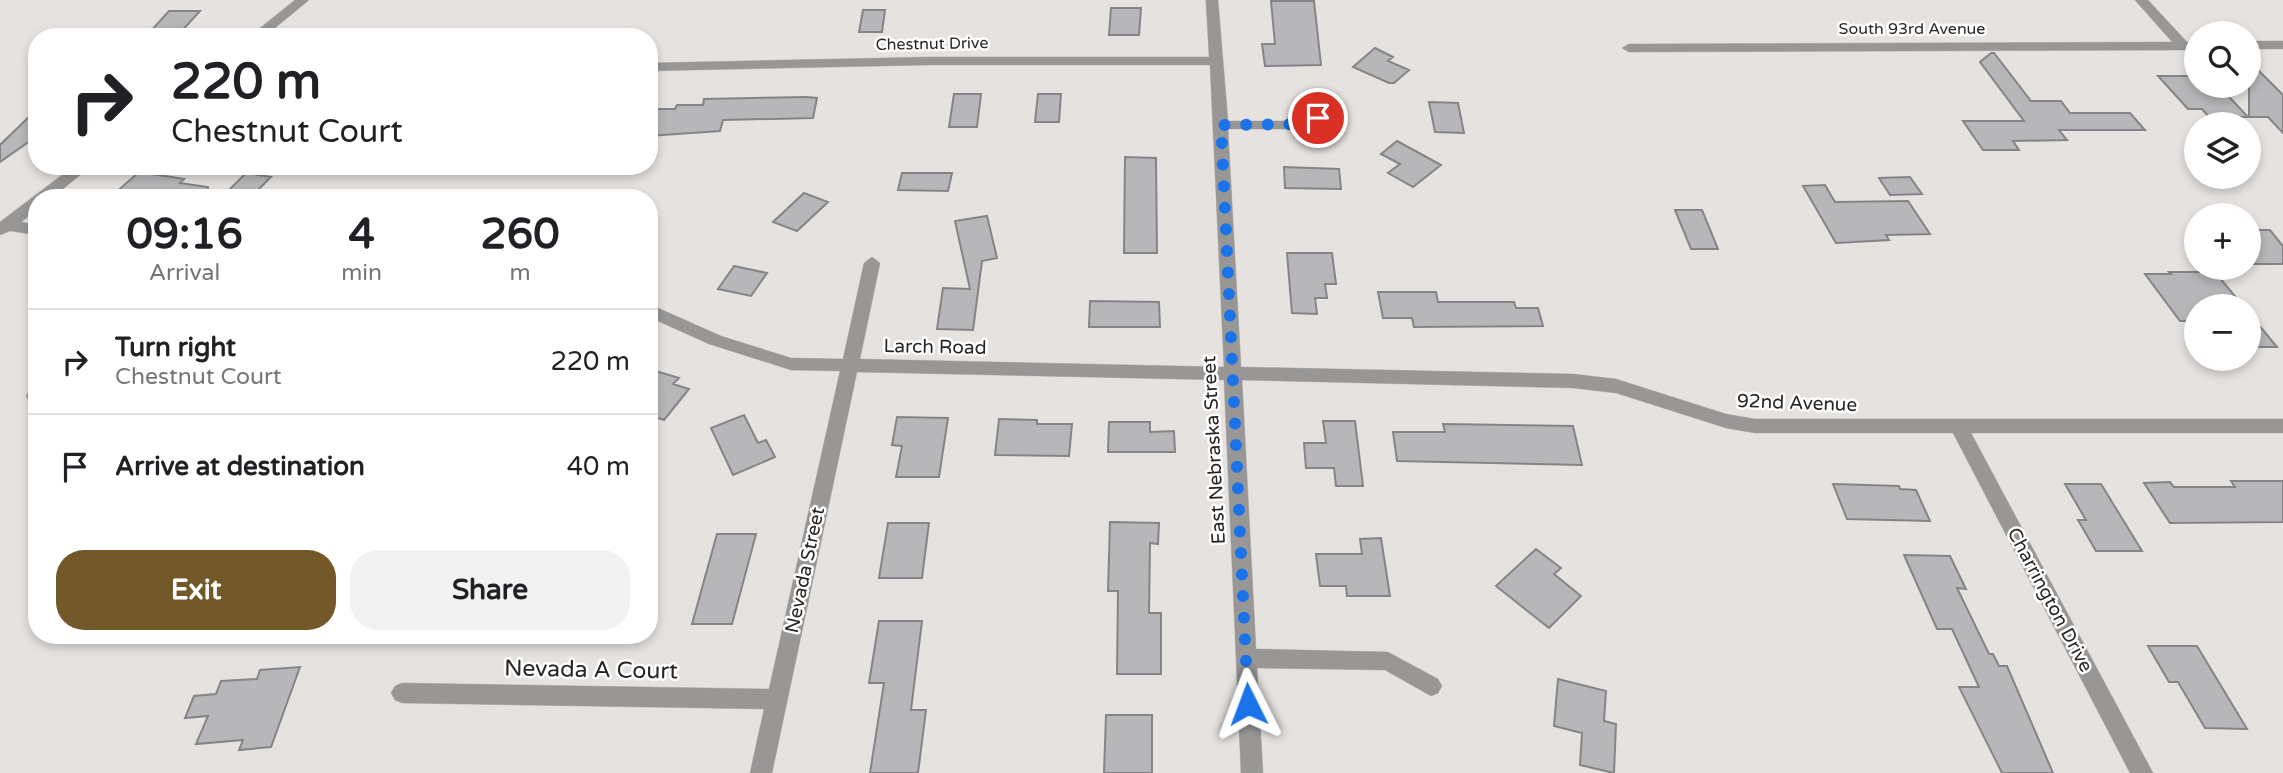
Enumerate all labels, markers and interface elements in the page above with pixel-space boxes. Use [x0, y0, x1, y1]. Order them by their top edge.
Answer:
street label: South 93rd Avenue [1839, 19, 1985, 39]
map controls [2184, 21, 2261, 371]
button: search [2184, 21, 2261, 98]
street label: Chestnut Drive [875, 33, 989, 55]
text: 220 m [171, 53, 321, 112]
icon: right [56, 56, 147, 147]
pin [1288, 88, 1348, 148]
icon: arrive [1299, 99, 1337, 137]
button: layers [2184, 112, 2261, 189]
text: Chestnut Court [171, 113, 403, 151]
button: + [2184, 203, 2261, 280]
text: 09:16 [126, 209, 243, 260]
text: 4 [348, 209, 375, 260]
text: 260 [480, 209, 560, 260]
text: Arrival [149, 259, 220, 287]
text: min [341, 259, 382, 287]
text: m [509, 259, 531, 287]
button: − [2184, 294, 2261, 371]
text: Turn right [115, 332, 236, 363]
street label: Larch Road [883, 335, 987, 359]
icon: right [56, 343, 94, 381]
text: 220 m [550, 346, 630, 377]
street label: East Nebraska Street [1198, 355, 1230, 545]
text: Chestnut Court [115, 363, 282, 391]
street label: 92nd Avenue [1736, 390, 1858, 416]
icon: arrive [56, 448, 94, 486]
text: Arrive at destination [115, 451, 365, 482]
text: 40 m [567, 451, 630, 482]
street label: Nevada Street [781, 505, 829, 635]
street label: Charrington Drive [2003, 524, 2097, 676]
button: Exit [56, 550, 336, 630]
button: Share [350, 550, 630, 630]
street label: Nevada A Court [504, 654, 678, 686]
position arrow [1211, 667, 1285, 741]

